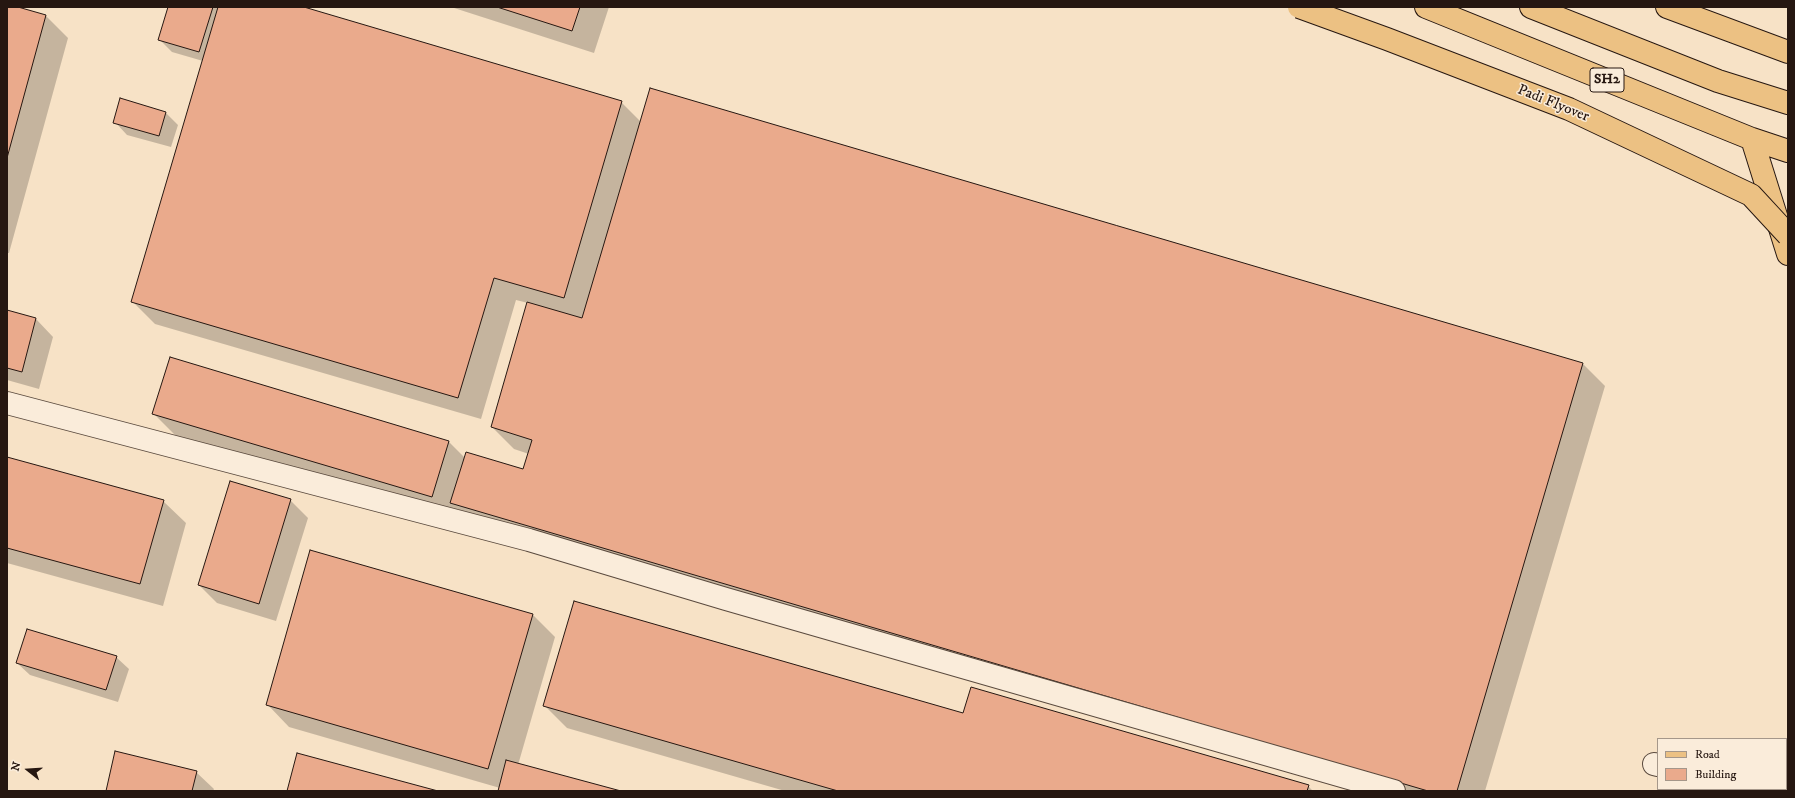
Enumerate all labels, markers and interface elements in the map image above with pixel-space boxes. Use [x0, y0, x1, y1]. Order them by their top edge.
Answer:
road number: SH2 [1590, 68, 1624, 92]
street label: Padi Flyover [1514, 81, 1592, 127]
legend [1657, 738, 1787, 790]
text: Road [1695, 747, 1720, 762]
north arrow [8, 750, 48, 790]
text: N [9, 760, 25, 773]
text: Building [1695, 767, 1736, 782]

